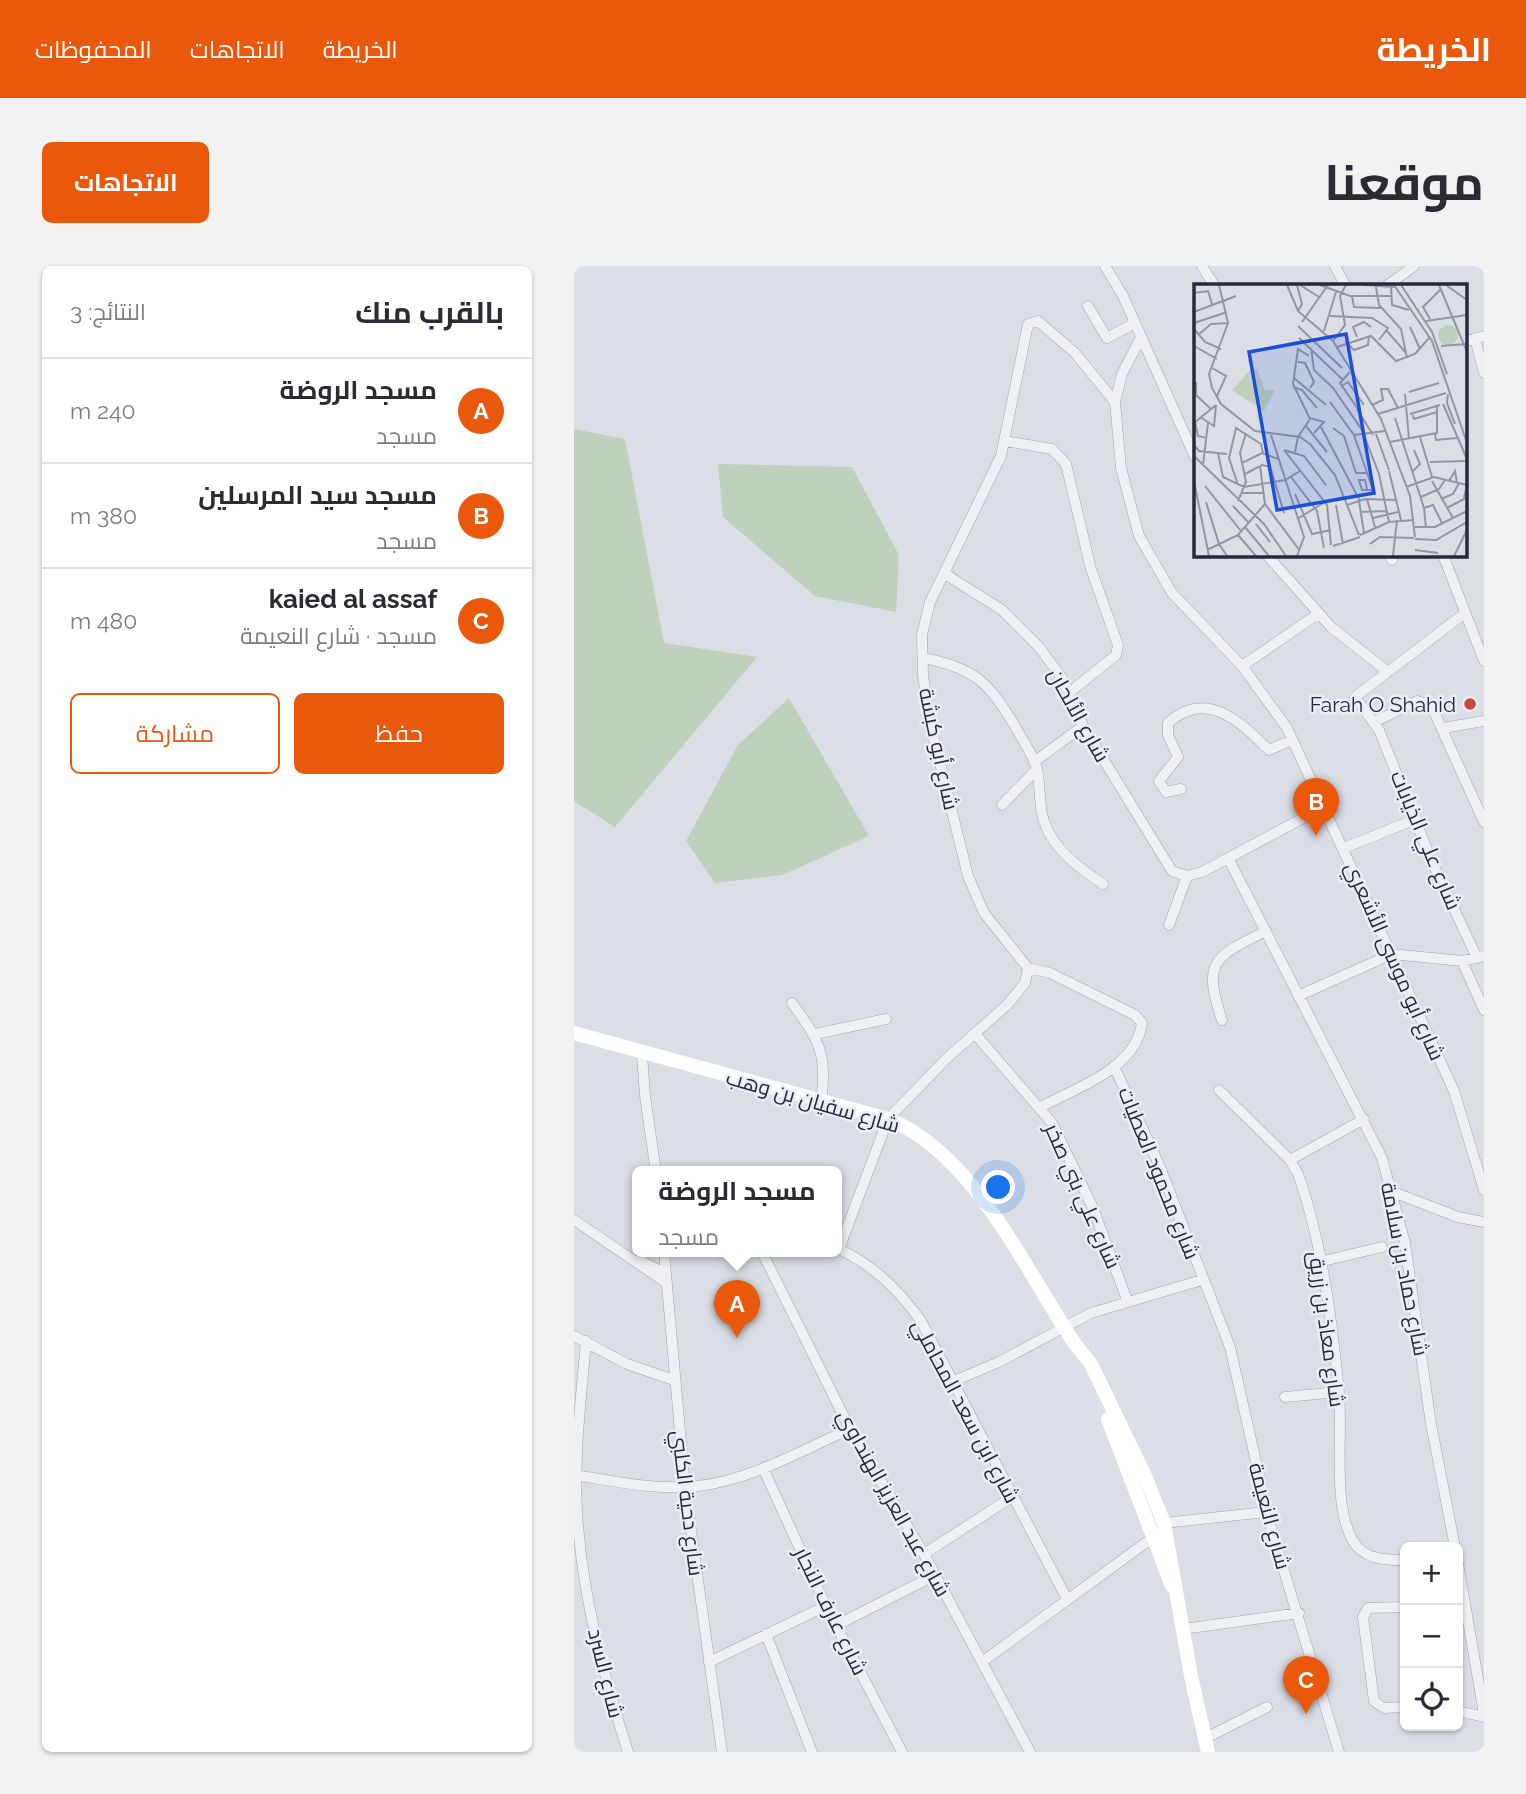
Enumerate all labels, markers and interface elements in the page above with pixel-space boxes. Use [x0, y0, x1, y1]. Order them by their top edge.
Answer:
text: الخريطة [1377, 30, 1491, 69]
text: المحفوظات [35, 35, 152, 64]
text: الاتجاهات [190, 35, 285, 64]
text: الخريطة [323, 35, 398, 64]
button: الاتجاهات [42, 142, 209, 223]
text: موقعنا [1324, 154, 1484, 211]
inset map [1194, 284, 1466, 556]
text: بالقرب منك [355, 295, 504, 330]
text: النتائج: 3 [70, 298, 146, 325]
text: مسجد الروضة [279, 375, 437, 405]
text: 240 m [70, 397, 136, 424]
text: A [473, 397, 489, 424]
text: مسجد [376, 422, 437, 449]
text: مسجد سيد المرسلين [198, 480, 437, 510]
text: 380 m [70, 502, 137, 529]
text: B [473, 502, 489, 529]
text: مسجد [376, 527, 437, 554]
text: kaied al assaf [269, 584, 437, 614]
text: 480 m [70, 607, 137, 634]
text: C [473, 607, 489, 634]
text: مسجد · شارع النعيمة [240, 622, 437, 649]
street label: شارع الألحان [1041, 664, 1115, 767]
street label: شارع أبو كبشة [912, 686, 964, 813]
place label: Farah O Shahid [1310, 692, 1456, 717]
button: مشاركة [70, 693, 280, 774]
button: حفظ [294, 693, 504, 774]
marker: Farah O Shahid [1462, 696, 1478, 712]
street label: شارع علي الذيابات [1382, 767, 1467, 915]
pin: B [1293, 778, 1339, 836]
street label: شارع أبو موسى الأشعري [1336, 858, 1450, 1066]
street label: شارع سفيان بن وهب [723, 1064, 903, 1140]
street label: شارع محمود العطيات [1111, 1083, 1205, 1263]
street label: شارع علي بني صخر [1036, 1119, 1126, 1274]
popup [632, 1166, 842, 1257]
your location [981, 1170, 1015, 1204]
text: مسجد الروضة [658, 1176, 816, 1206]
street label: شارع حماد بن سلامة [1374, 1180, 1434, 1358]
text: مسجد [658, 1223, 719, 1250]
street label: شارع معاذ بن زريق [1302, 1249, 1350, 1409]
pin: A [714, 1280, 760, 1338]
street label: شارع ابن سعد المحاملي [903, 1315, 1025, 1509]
street label: شارع عبد العزيز الهنداوي [829, 1405, 956, 1603]
street label: شارع دحية الكلبي [663, 1429, 709, 1578]
street label: شارع النعيمة [1242, 1460, 1296, 1573]
street label: شارع عارف النجار [787, 1542, 873, 1680]
map controls [1400, 1542, 1463, 1731]
button: + [1400, 1542, 1463, 1605]
button: − [1400, 1605, 1463, 1668]
street label: شارع السرد [581, 1626, 629, 1721]
pin: C [1283, 1656, 1329, 1714]
button: locate [1400, 1668, 1463, 1731]

